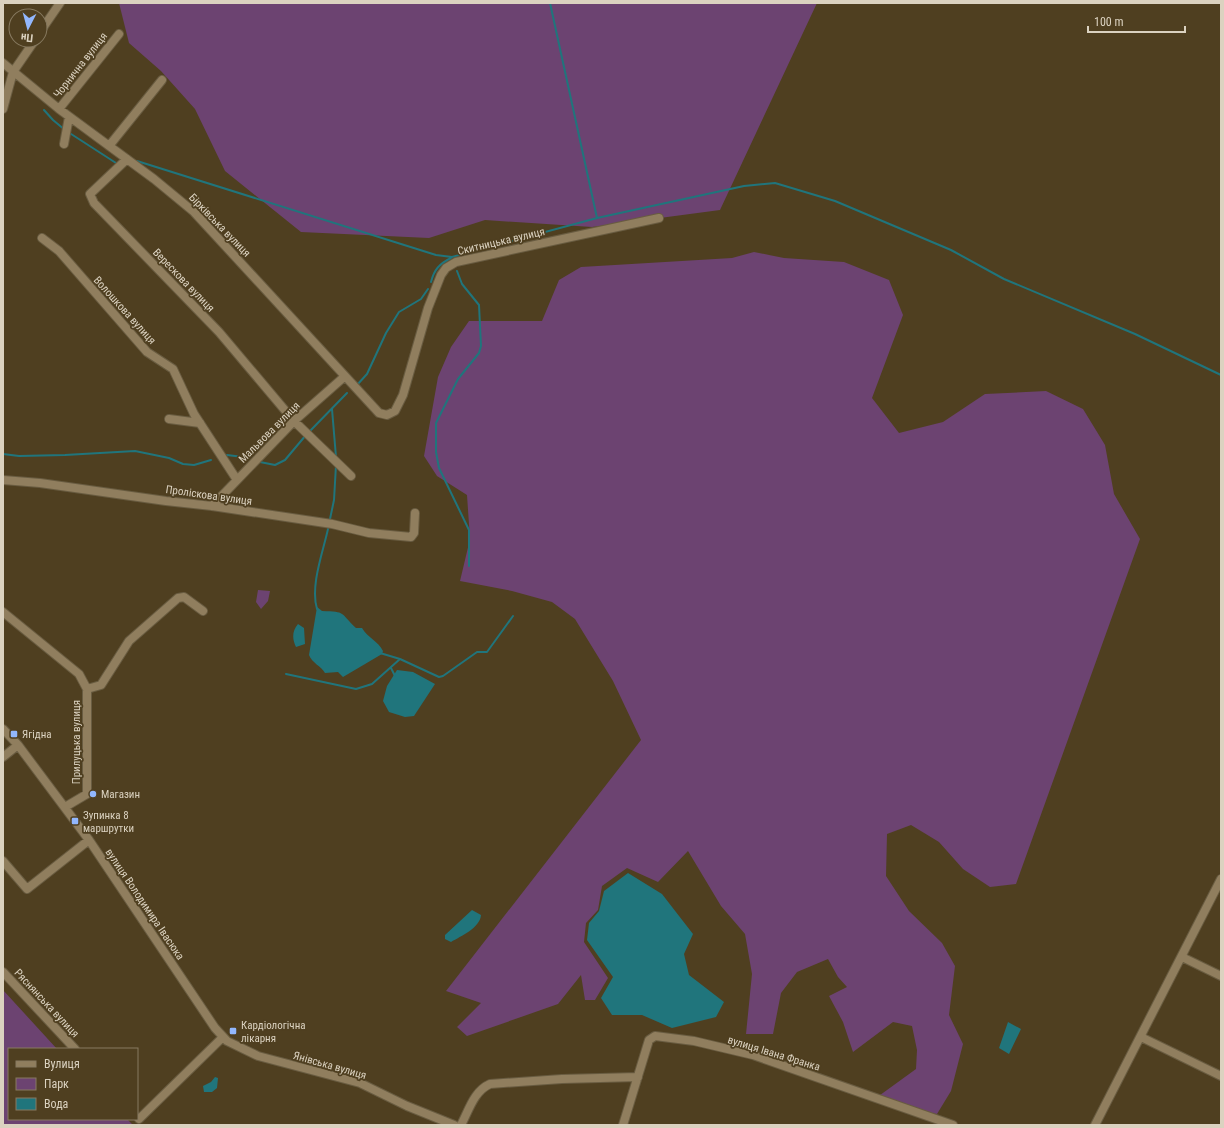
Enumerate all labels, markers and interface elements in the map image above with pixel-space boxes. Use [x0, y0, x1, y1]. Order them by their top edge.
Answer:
north arrow [8, 8, 48, 48]
scale bar [1088, 8, 1185, 34]
text: 100 m [1094, 15, 1124, 29]
text: Пн [20, 30, 34, 45]
street label: Чорнична вулиця [51, 30, 110, 101]
street label: Бірківська вулиця [186, 191, 253, 260]
street label: Скитницька вулиця [456, 225, 546, 258]
street label: Верескова вулиця [150, 246, 217, 315]
street label: Волошкова вулиця [91, 274, 158, 347]
street label: Мальвова вулиця [236, 399, 303, 466]
street label: Проліскова вулиця [165, 483, 253, 508]
street label: Прилуцька вулиця [70, 700, 83, 784]
place label: Ягідна [22, 728, 52, 741]
marker: Ягідна [9, 729, 19, 739]
place label: Магазин [101, 788, 140, 801]
marker: Магазин [88, 789, 98, 799]
place label: Зупинка 8 маршрутки [83, 809, 134, 835]
marker: Зупинка 8 маршрутки [70, 816, 80, 826]
street label: вулиця Володимира Івасюка [102, 846, 187, 962]
street label: Ряснянська вулиця [12, 967, 82, 1040]
place label: Кардіологічна лікарня [241, 1019, 306, 1045]
marker: Кардіологічна лікарня [228, 1026, 238, 1036]
street label: вулиця Івана Франка [726, 1033, 822, 1074]
legend [8, 1048, 138, 1120]
street label: Янівська вулиця [292, 1049, 368, 1082]
text: Вулиця [44, 1057, 80, 1071]
text: Парк [44, 1077, 69, 1091]
text: Вода [44, 1097, 69, 1111]

